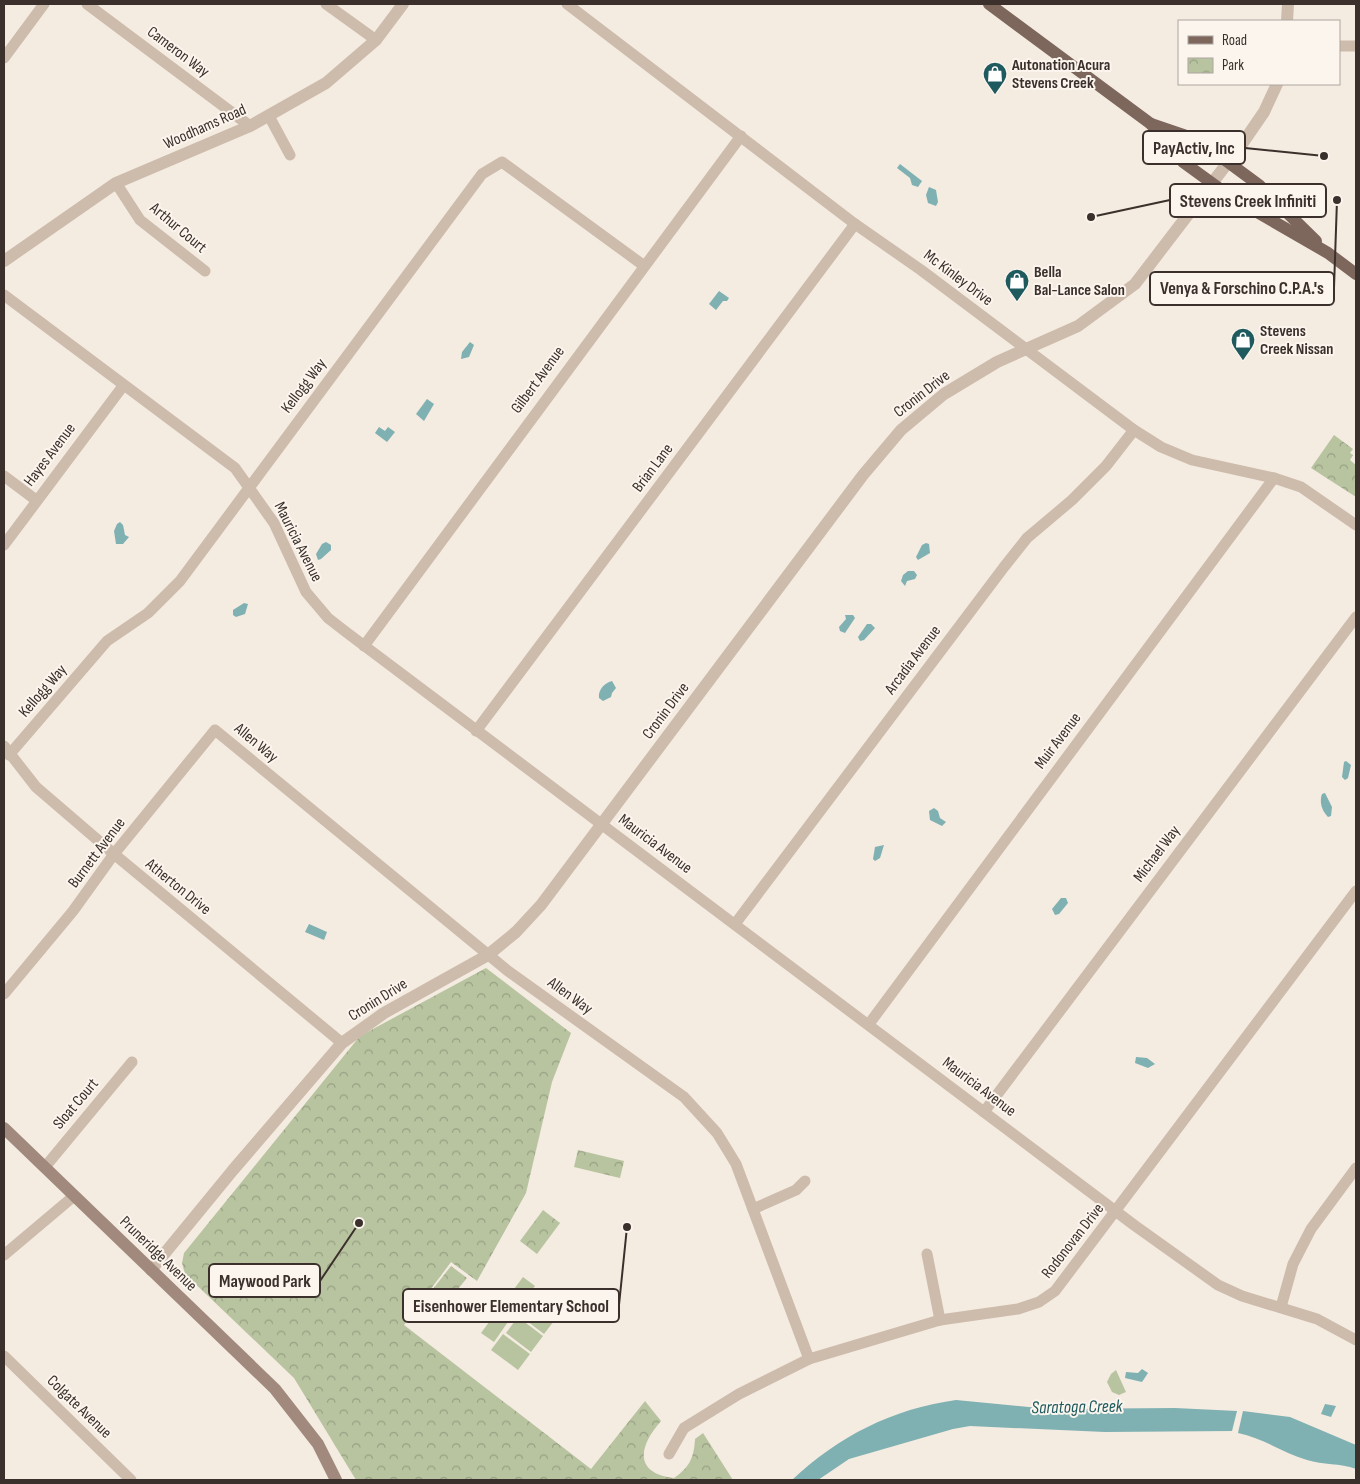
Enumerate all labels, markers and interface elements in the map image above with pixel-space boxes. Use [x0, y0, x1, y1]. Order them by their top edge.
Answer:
legend [1178, 20, 1340, 85]
street label: Cameron Way [143, 22, 213, 82]
text: Road [1222, 31, 1247, 50]
place label: Autonation Acura Stevens Creek [1011, 56, 1110, 93]
text: Park [1222, 56, 1244, 75]
shop icon: Autonation Acura Stevens Creek [982, 61, 1008, 95]
street label: Woodhams Road [161, 100, 249, 154]
callout: PayActiv, Inc [1143, 131, 1245, 164]
text: PayActiv, Inc [1153, 138, 1235, 159]
callout: Stevens Creek Infiniti [1170, 184, 1326, 217]
text: Stevens Creek Infiniti [1180, 191, 1316, 212]
street label: Arthur Court [145, 198, 210, 257]
street label: Mc Kinley Drive [920, 246, 996, 310]
place label: Bella Bal-Lance Salon [1034, 263, 1125, 300]
shop icon: Bella Bal-Lance Salon [1004, 268, 1030, 302]
callout: Venya & Forschino C.P.A.'s [1150, 272, 1334, 305]
text: Venya & Forschino C.P.A.'s [1160, 278, 1324, 299]
place label: Stevens Creek Nissan [1260, 322, 1333, 359]
shop icon: Stevens Creek Nissan [1230, 327, 1256, 361]
street label: Gilbert Avenue [507, 343, 569, 417]
street label: Kellogg Way [277, 355, 331, 417]
street label: Cronin Drive [890, 366, 954, 422]
street label: Hayes Avenue [20, 420, 80, 490]
street label: Brian Lane [629, 440, 677, 496]
street label: Mauricia Avenue [270, 499, 326, 585]
street label: Arcadia Avenue [880, 622, 945, 699]
street label: Kellogg Way [15, 661, 71, 721]
street label: Cronin Drive [639, 679, 693, 743]
street label: Muir Avenue [1031, 709, 1085, 773]
street label: Allen Way [230, 719, 282, 767]
street label: Mauricia Avenue [614, 810, 696, 878]
street label: Burnett Avenue [64, 814, 130, 892]
street label: Michael Way [1130, 822, 1184, 886]
street label: Atherton Drive [141, 854, 214, 919]
street label: Allen Way [543, 973, 596, 1019]
street label: Cronin Drive [345, 975, 411, 1025]
street label: Mauricia Avenue [938, 1053, 1020, 1121]
street label: Sloat Court [49, 1075, 103, 1133]
street label: Rodonovan Drive [1038, 1200, 1108, 1282]
street label: Pruneridge Avenue [115, 1212, 201, 1296]
callout: Maywood Park [209, 1264, 320, 1297]
text: Maywood Park [219, 1271, 311, 1292]
callout: Eisenhower Elementary School [403, 1289, 619, 1322]
text: Eisenhower Elementary School [413, 1296, 609, 1317]
street label: Colgate Avenue [43, 1372, 115, 1442]
water label: Saratoga Creek [1031, 1396, 1124, 1418]

